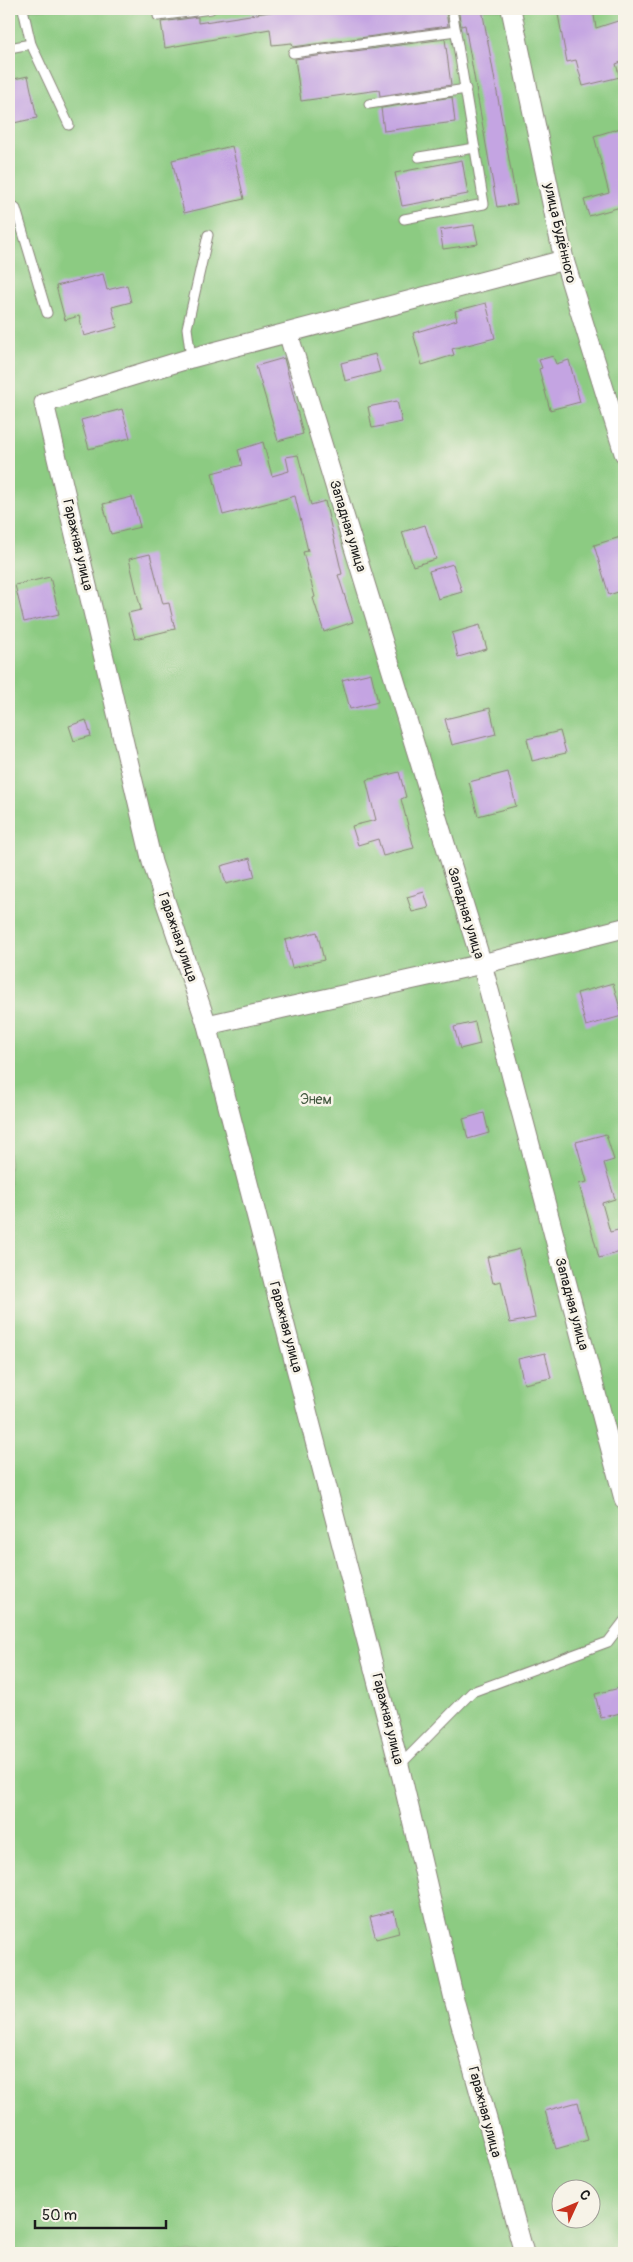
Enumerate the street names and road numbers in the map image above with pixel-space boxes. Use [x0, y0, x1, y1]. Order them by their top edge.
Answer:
street label: улица Будённого [540, 180, 580, 285]
street label: Западная улица [326, 478, 370, 574]
street label: Гаражная улица [59, 498, 97, 592]
street label: Западная улица [444, 865, 488, 961]
street label: Гаражная улица [155, 890, 201, 984]
street label: Западная улица [552, 1256, 592, 1352]
street label: Гаражная улица [266, 1280, 306, 1374]
street label: Гаражная улица [368, 1672, 408, 1766]
street label: Гаражная улица [465, 2065, 505, 2159]

